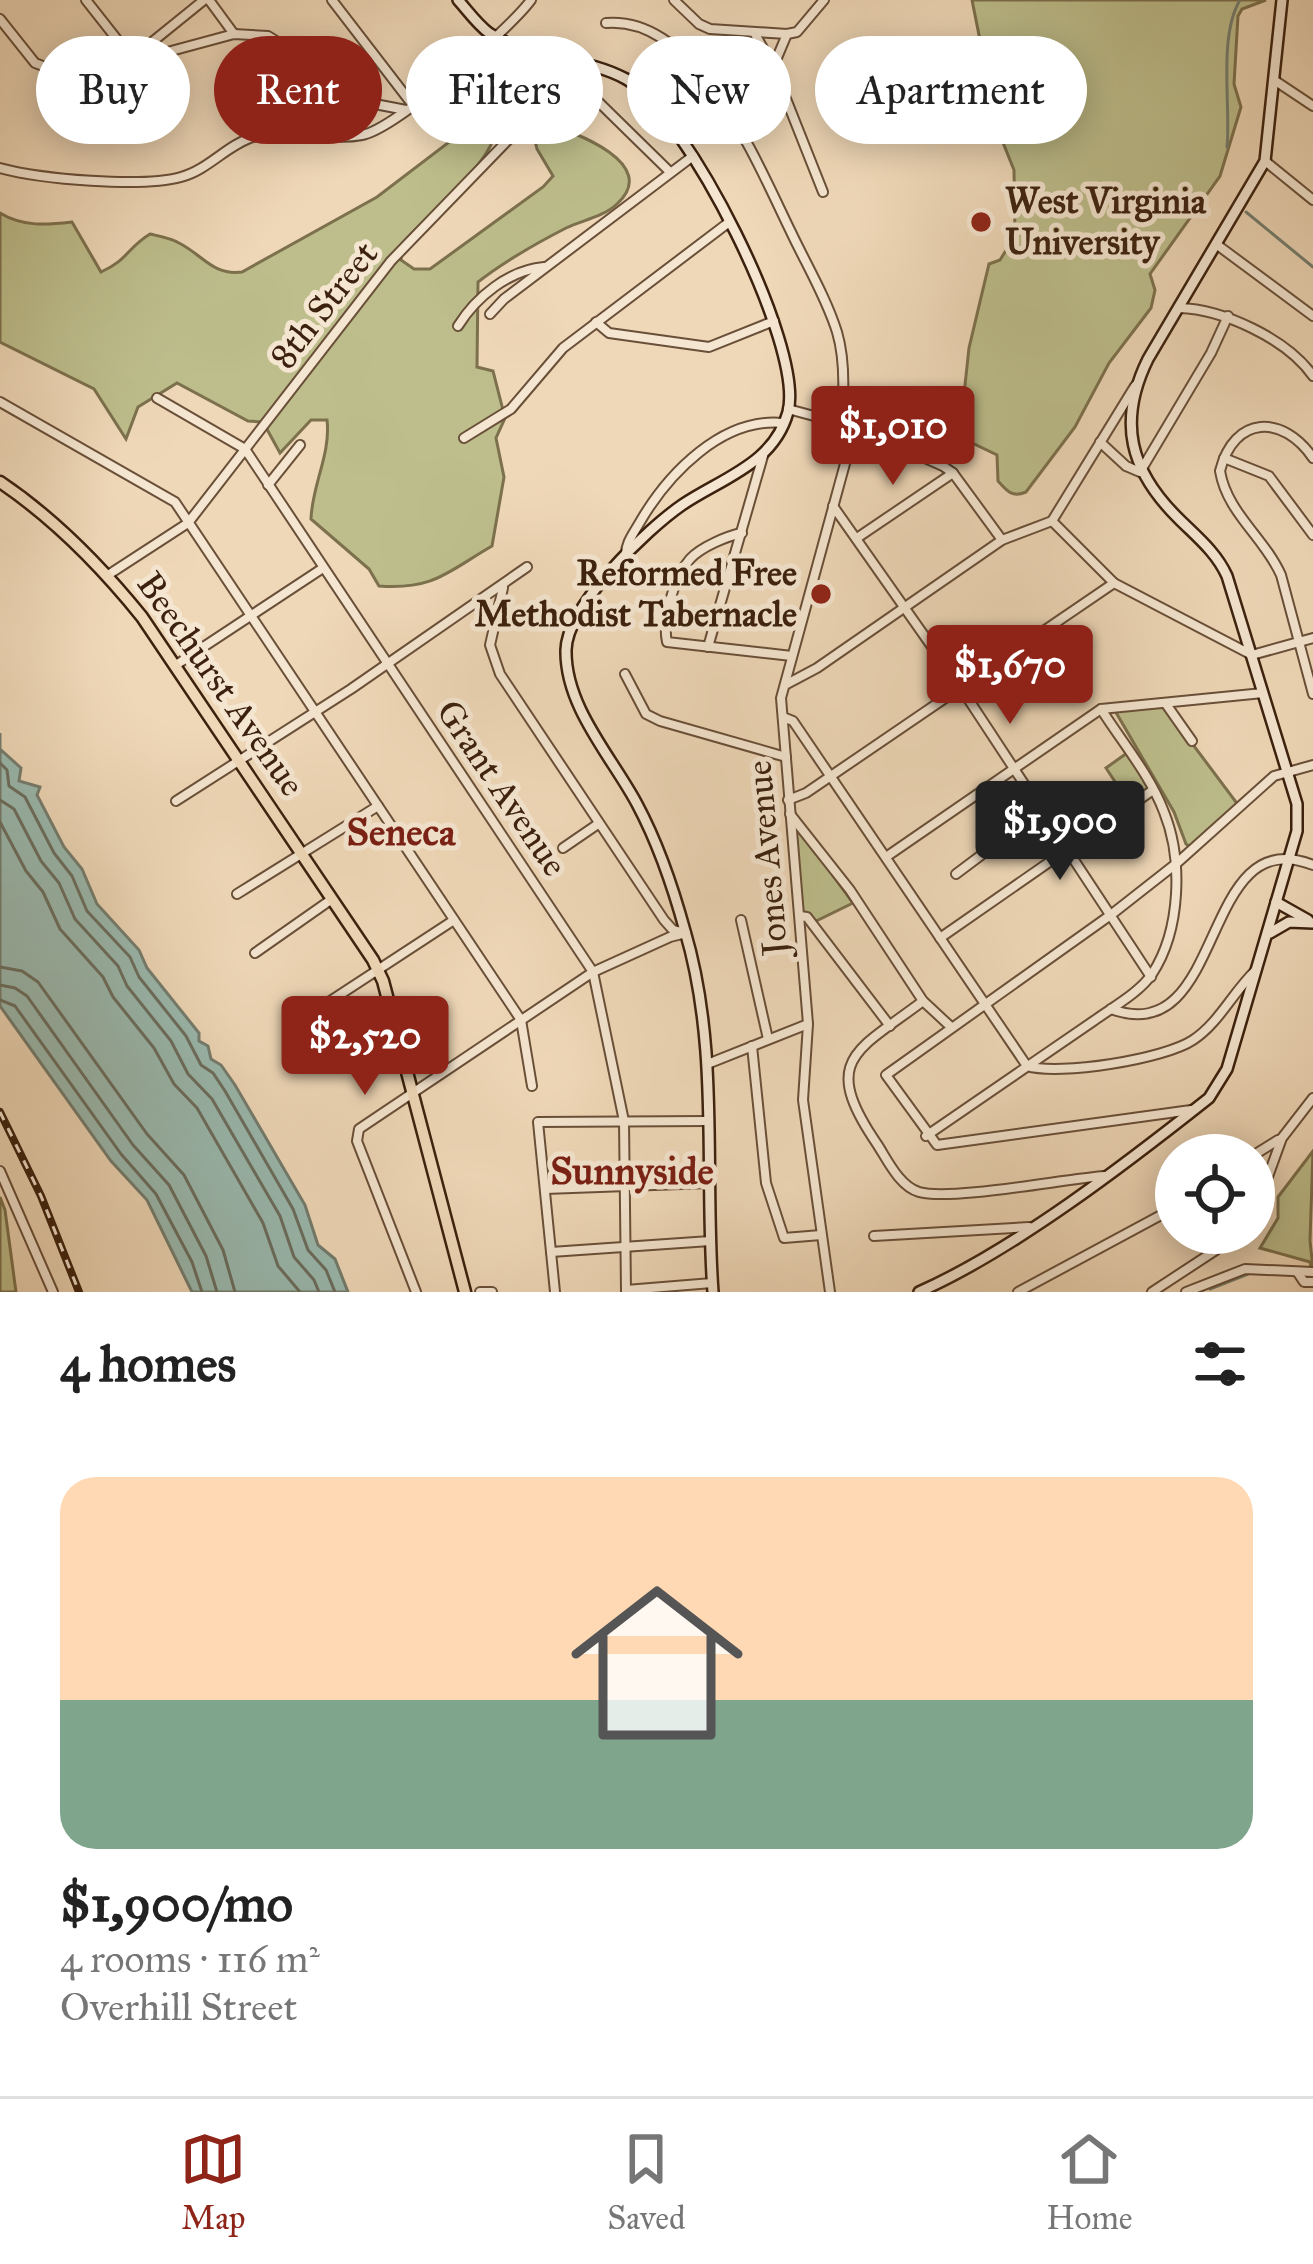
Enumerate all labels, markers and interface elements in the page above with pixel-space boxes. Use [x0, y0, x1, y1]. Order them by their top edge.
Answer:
chip: Buy [36, 36, 190, 144]
chip: Rent [214, 36, 382, 144]
chip: Filters [406, 36, 603, 144]
chip: New [627, 36, 791, 144]
chip: Apartment [815, 36, 1087, 144]
place label: West Virginia University [1005, 179, 1207, 264]
marker: West Virginia University [968, 209, 994, 235]
street label: 8th Street [261, 233, 387, 377]
pin: $1,010 [795, 386, 991, 488]
text: $1,010 [838, 401, 948, 449]
place label: Reformed Free Methodist Tabernacle [474, 551, 797, 636]
street label: Beechurst Avenue [127, 564, 315, 804]
marker: Reformed Free Methodist Tabernacle [808, 581, 834, 607]
pin: $1,670 [912, 625, 1108, 727]
text: $1,670 [954, 640, 1066, 688]
street label: Grant Avenue [427, 692, 577, 884]
street label: Jones Avenue [737, 759, 798, 961]
pin: $1,900 [962, 781, 1158, 883]
text: $1,900 [1002, 796, 1118, 844]
district label: Seneca [347, 808, 457, 856]
pin: $2,520 [267, 996, 463, 1098]
text: $2,520 [309, 1011, 421, 1059]
map controls [1155, 1134, 1275, 1254]
button: locate [1155, 1134, 1275, 1254]
district label: Sunnyside [550, 1147, 714, 1195]
icon: filters [1187, 1331, 1253, 1397]
text: 4 homes [60, 1333, 236, 1395]
icon: home [549, 1555, 765, 1771]
text: $1,900/mo [60, 1873, 293, 1935]
text: 4 rooms · 116 m² [60, 1935, 320, 1983]
text: Overhill Street [60, 1983, 297, 2031]
tab: Map [180, 2126, 246, 2238]
tab: Saved [607, 2126, 686, 2238]
tab: Home [1046, 2126, 1133, 2238]

